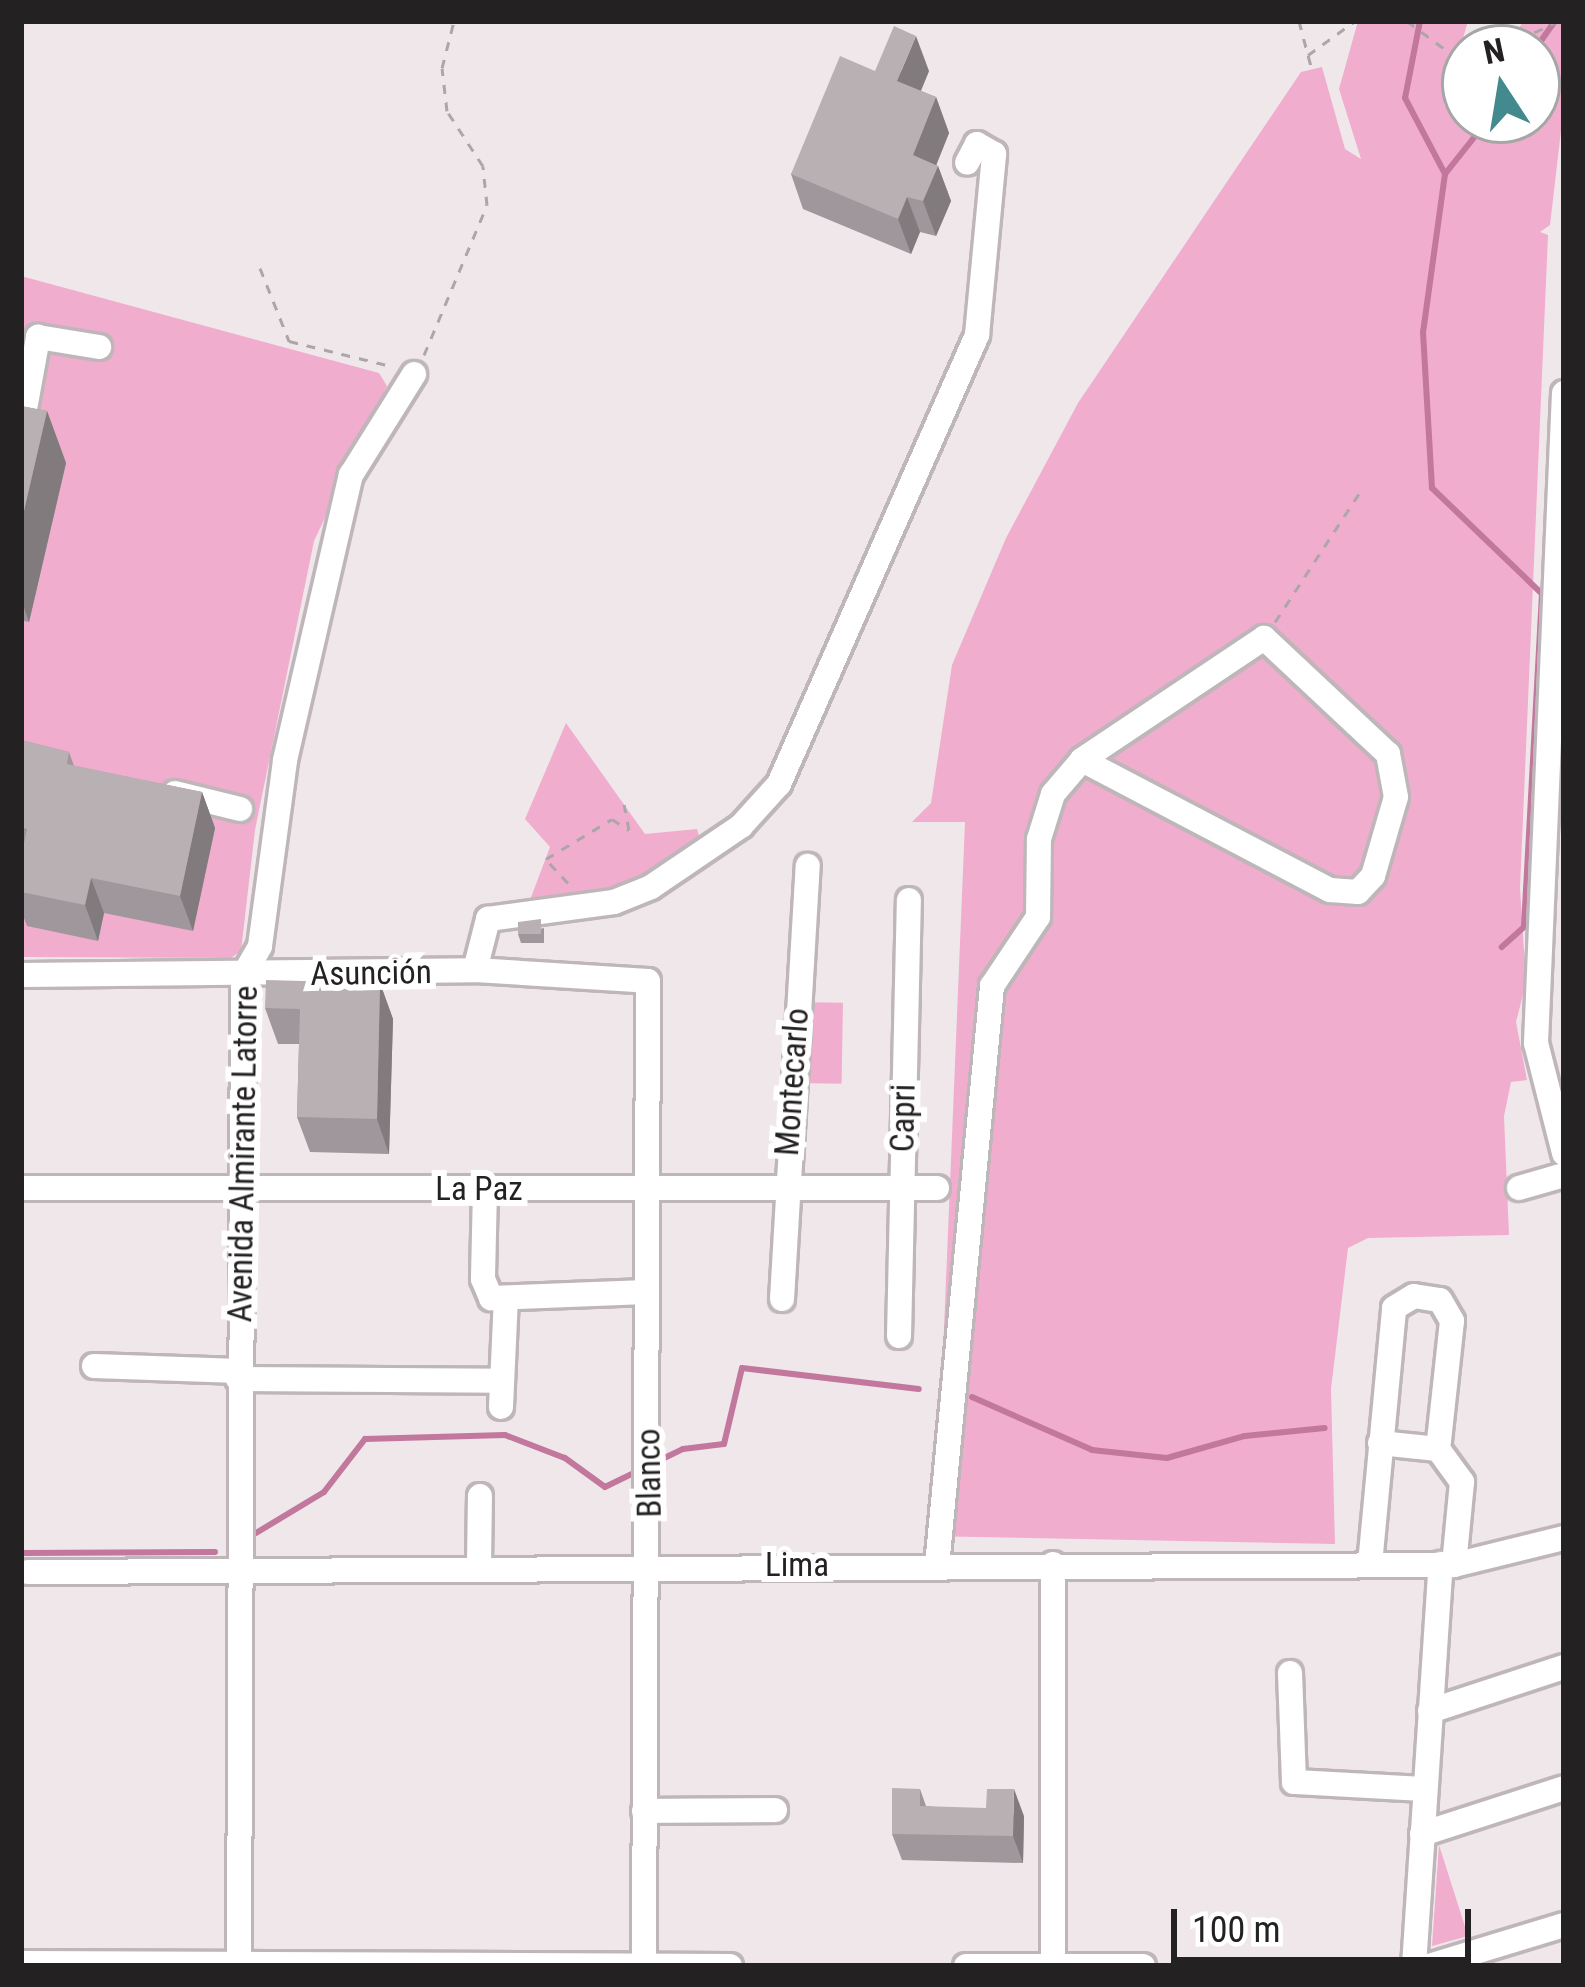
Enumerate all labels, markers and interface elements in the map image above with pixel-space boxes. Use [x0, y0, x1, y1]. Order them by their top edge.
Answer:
north arrow [1441, 24, 1561, 144]
text: N [1480, 30, 1508, 72]
street label: Asunción [310, 952, 432, 994]
street label: Avenida Almirante Latorre [220, 985, 266, 1323]
street label: Montecarlo [767, 1007, 817, 1157]
street label: Capri [883, 1083, 923, 1153]
street label: La Paz [435, 1169, 523, 1209]
street label: Blanco [628, 1428, 670, 1518]
street label: Lima [765, 1545, 829, 1585]
scale bar [1177, 1885, 1477, 1959]
text: 100 m [1192, 1909, 1281, 1951]

